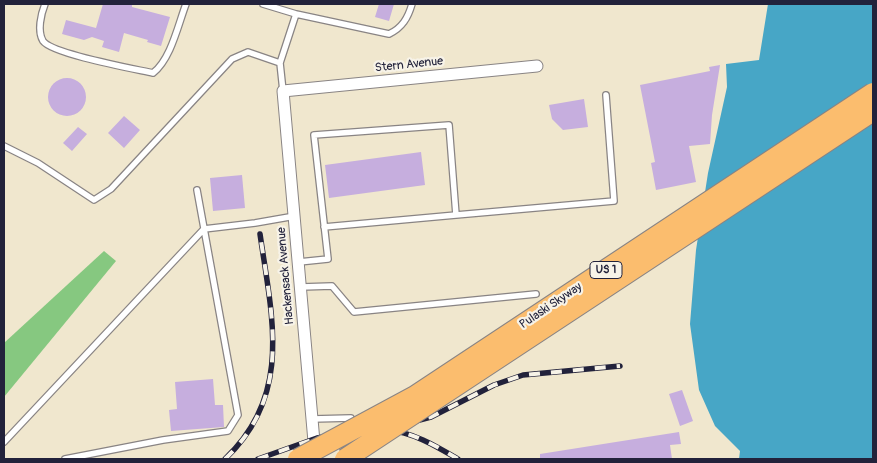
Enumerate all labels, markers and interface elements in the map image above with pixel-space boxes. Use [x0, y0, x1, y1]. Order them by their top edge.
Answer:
street label: Stern Avenue [374, 54, 444, 76]
street label: Hackensack Avenue [275, 227, 297, 325]
road number: US 1 [590, 262, 622, 278]
street label: Pulaski Skyway [517, 280, 585, 332]

